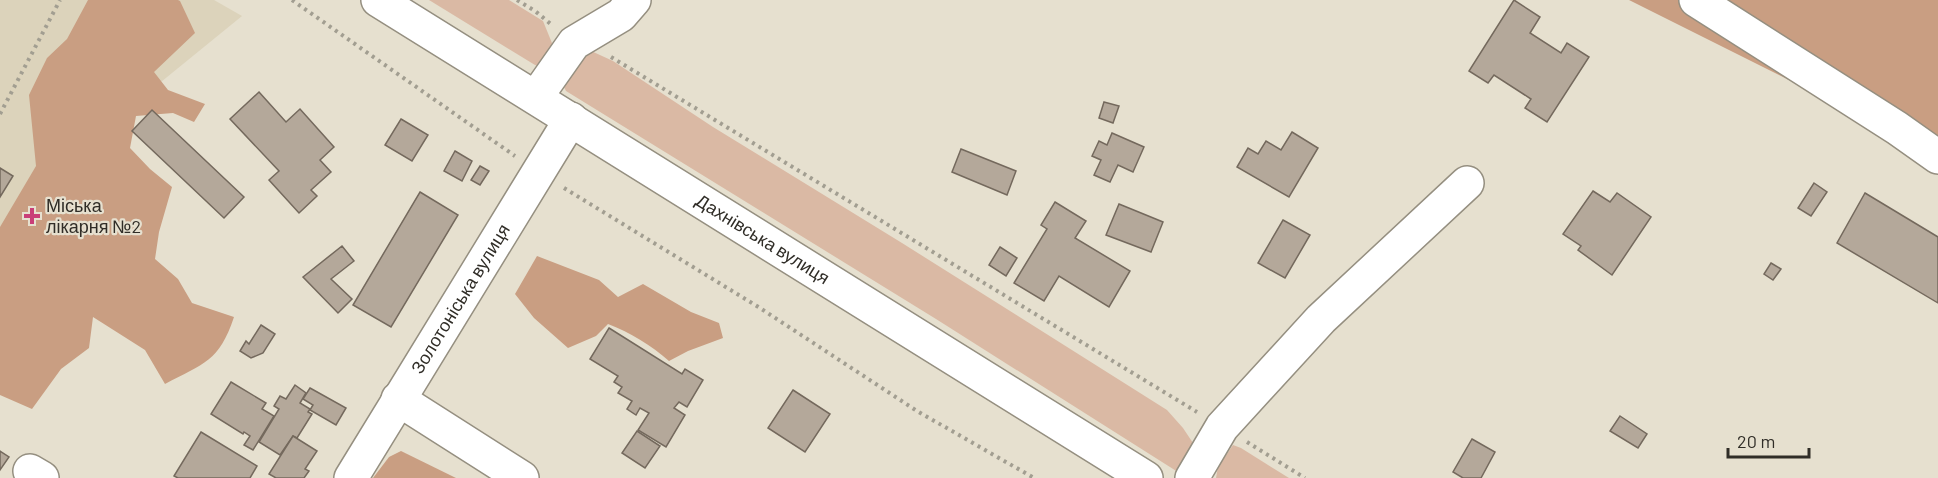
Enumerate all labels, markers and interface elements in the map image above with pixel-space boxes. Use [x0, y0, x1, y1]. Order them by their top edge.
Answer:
street label: Дахнівська вулиця [692, 189, 834, 288]
place label: Міська лікарня №2 [46, 194, 141, 237]
marker: Міська лікарня №2 [23, 207, 41, 225]
street label: Золотоніська вулиця [406, 220, 514, 377]
scale bar [1728, 421, 1809, 459]
text: 20 m [1737, 430, 1775, 452]

